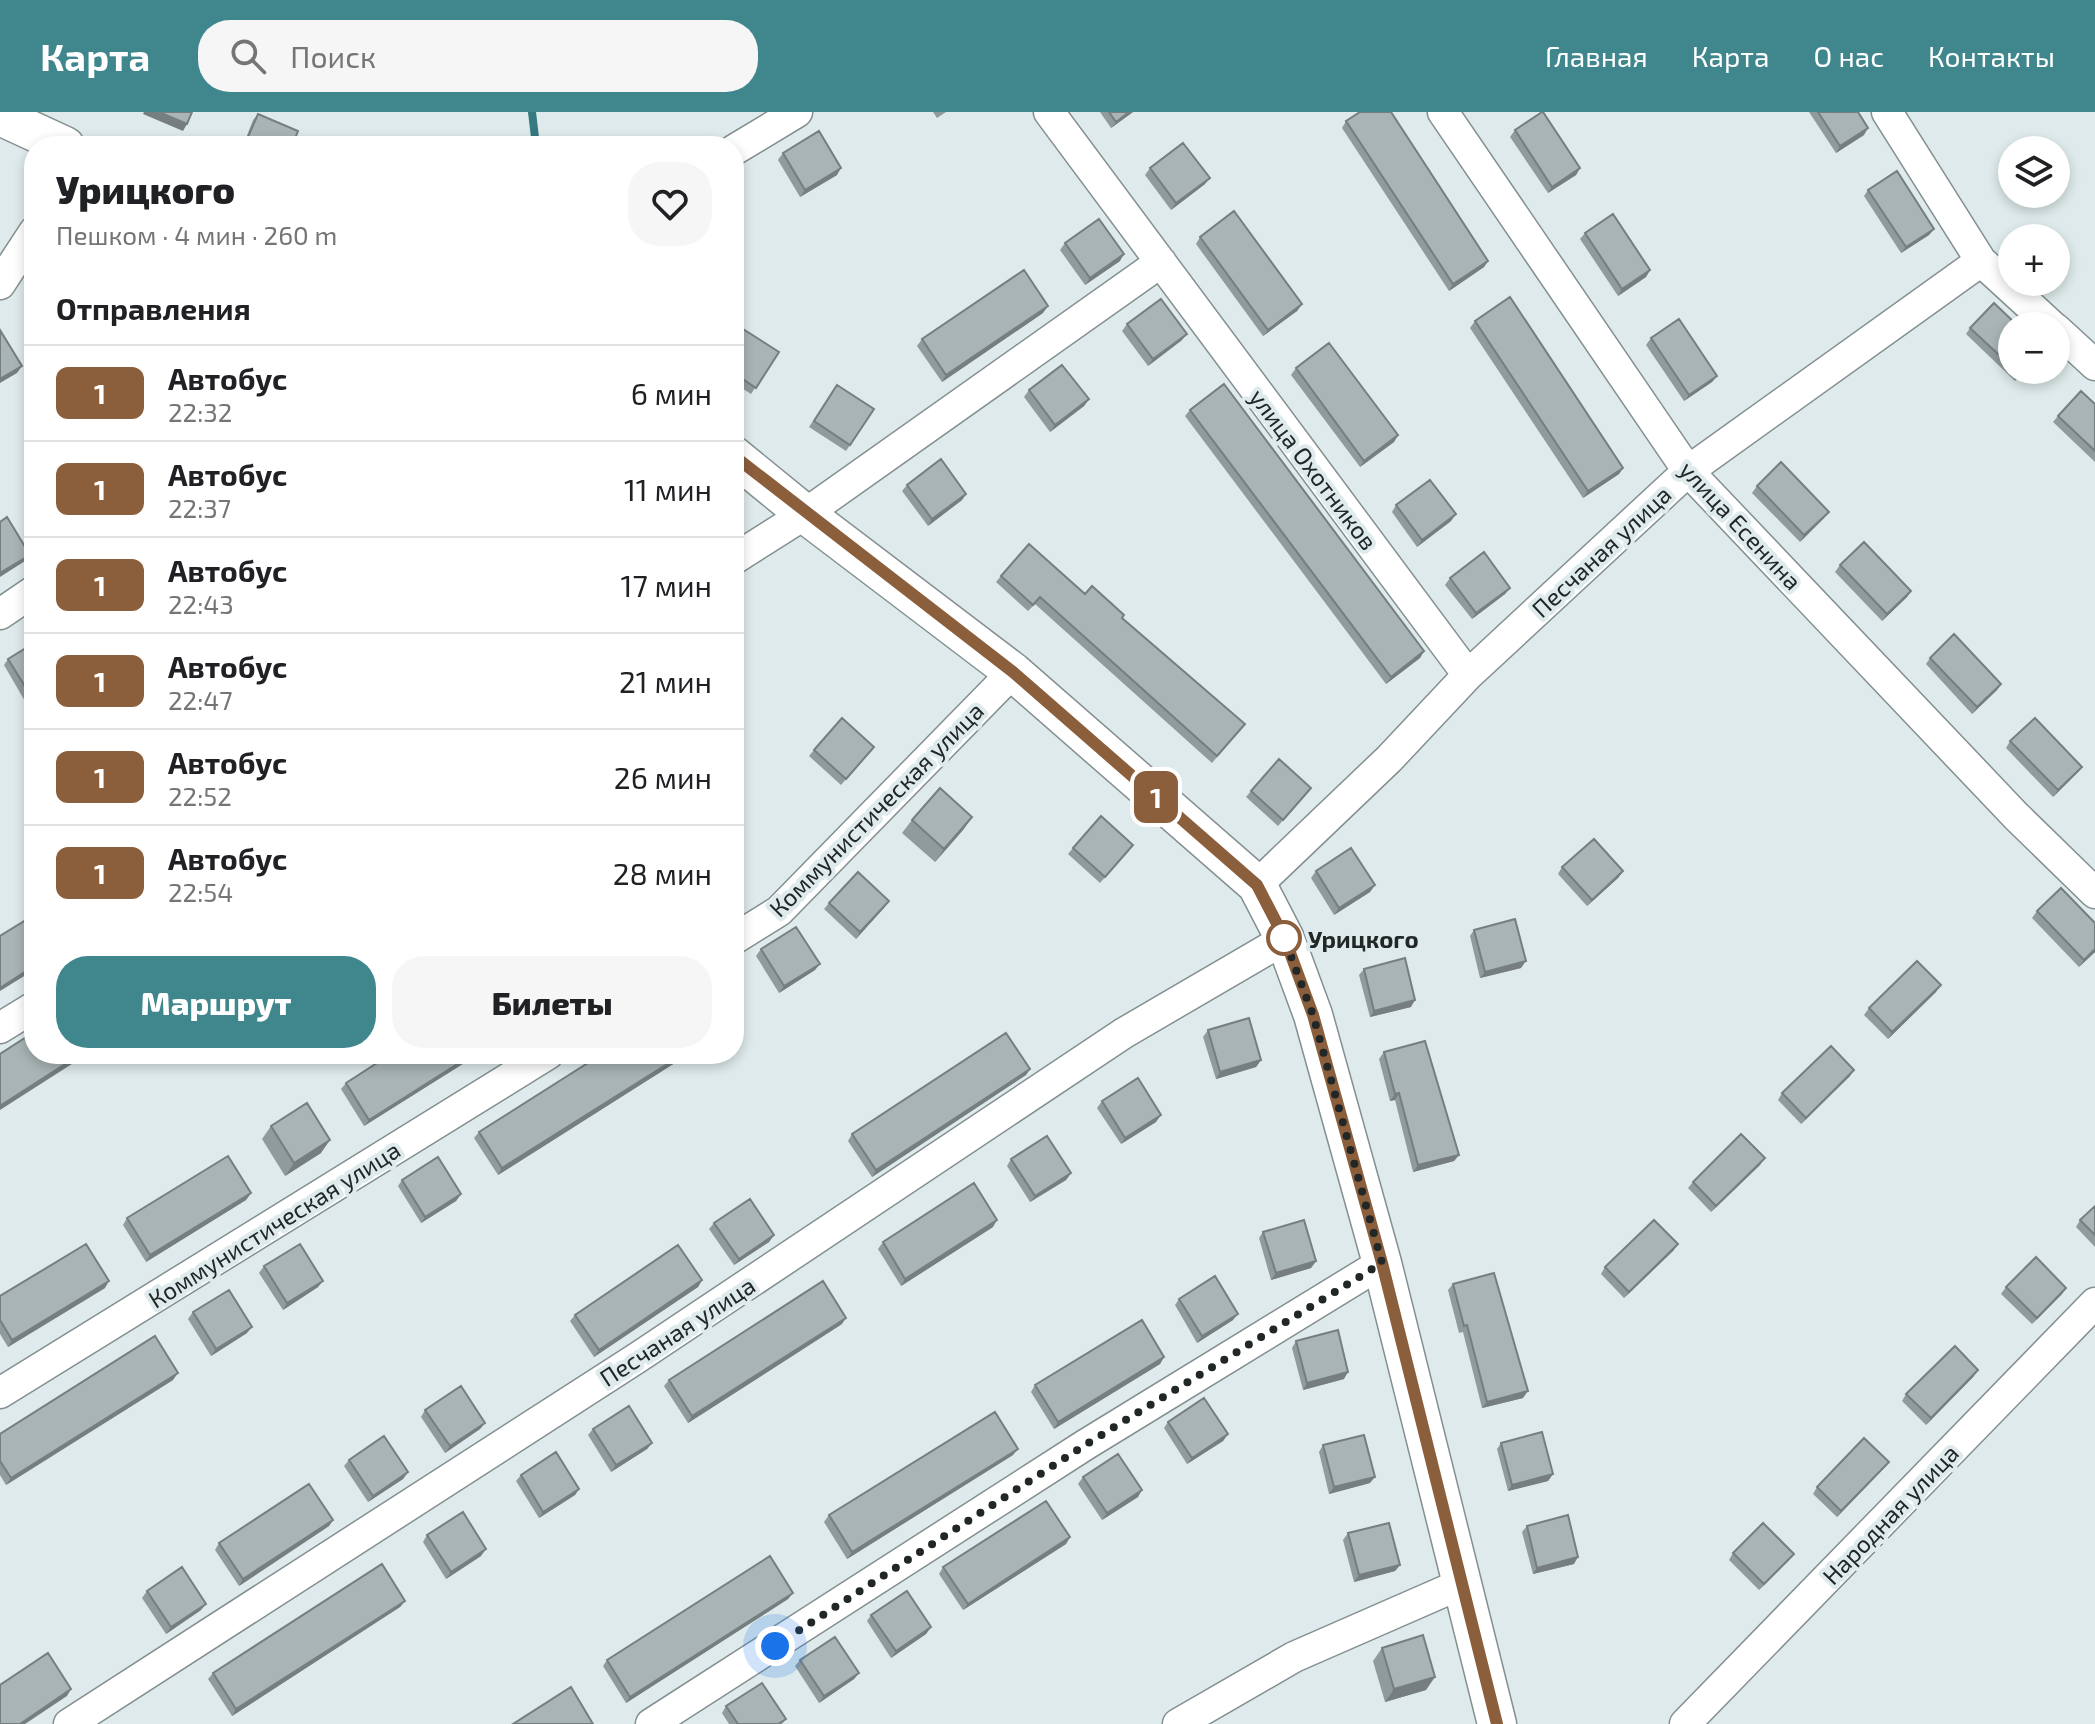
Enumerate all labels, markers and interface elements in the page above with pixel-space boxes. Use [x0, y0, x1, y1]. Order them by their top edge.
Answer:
search box [198, 20, 758, 92]
text: Карта [40, 33, 150, 79]
icon: search [226, 34, 270, 78]
text: Поиск [290, 38, 376, 74]
text: Главная [1545, 39, 1648, 73]
text: Карта [1692, 39, 1770, 73]
text: О нас [1814, 39, 1884, 73]
text: Контакты [1928, 39, 2055, 73]
map controls [1998, 136, 2070, 384]
button: layers [1998, 136, 2070, 208]
button: heart [628, 162, 712, 246]
text: Урицкого [56, 166, 235, 212]
text: Пешком · 4 мин · 260 m [56, 219, 337, 250]
button: + [1998, 224, 2070, 296]
text: Отправления [56, 290, 251, 326]
button: − [1998, 312, 2070, 384]
text: Автобус [168, 360, 287, 396]
text: 6 мин [631, 375, 712, 411]
text: 1 [94, 376, 106, 410]
street label: улица Охотников [1243, 383, 1384, 556]
text: 22:32 [168, 396, 232, 427]
street label: улица Есенина [1673, 455, 1808, 596]
text: Автобус [168, 456, 287, 492]
text: 11 мин [624, 471, 712, 507]
text: 1 [94, 472, 106, 506]
street label: Песчаная улица [1525, 479, 1677, 624]
text: 22:37 [168, 492, 231, 523]
text: Автобус [168, 552, 287, 588]
text: 17 мин [621, 567, 712, 603]
text: 1 [94, 568, 106, 602]
text: 22:43 [168, 588, 234, 619]
text: Автобус [168, 648, 287, 684]
text: 21 мин [619, 663, 712, 699]
text: 1 [94, 664, 106, 698]
text: 22:47 [168, 684, 233, 715]
street label: Коммунистическая улица [763, 696, 990, 923]
text: Автобус [168, 744, 287, 780]
text: 26 мин [614, 759, 712, 795]
text: 1 [94, 760, 106, 794]
line badge: 1 [1130, 771, 1182, 823]
text: 22:52 [168, 780, 232, 811]
text: 1 [1150, 780, 1162, 814]
text: Автобус [168, 840, 287, 876]
text: 28 мин [613, 855, 712, 891]
text: 1 [94, 856, 106, 890]
text: 22:54 [168, 876, 233, 907]
marker: Урицкого [1267, 921, 1301, 955]
place label: Урицкого [1308, 924, 1419, 953]
button: Маршрут [56, 956, 376, 1048]
button: Билеты [392, 956, 712, 1048]
street label: Коммунистическая улица [143, 1134, 406, 1314]
street label: Песчаная улица [594, 1270, 761, 1393]
street label: Народная улица [1816, 1438, 1965, 1591]
your location [755, 1626, 795, 1666]

